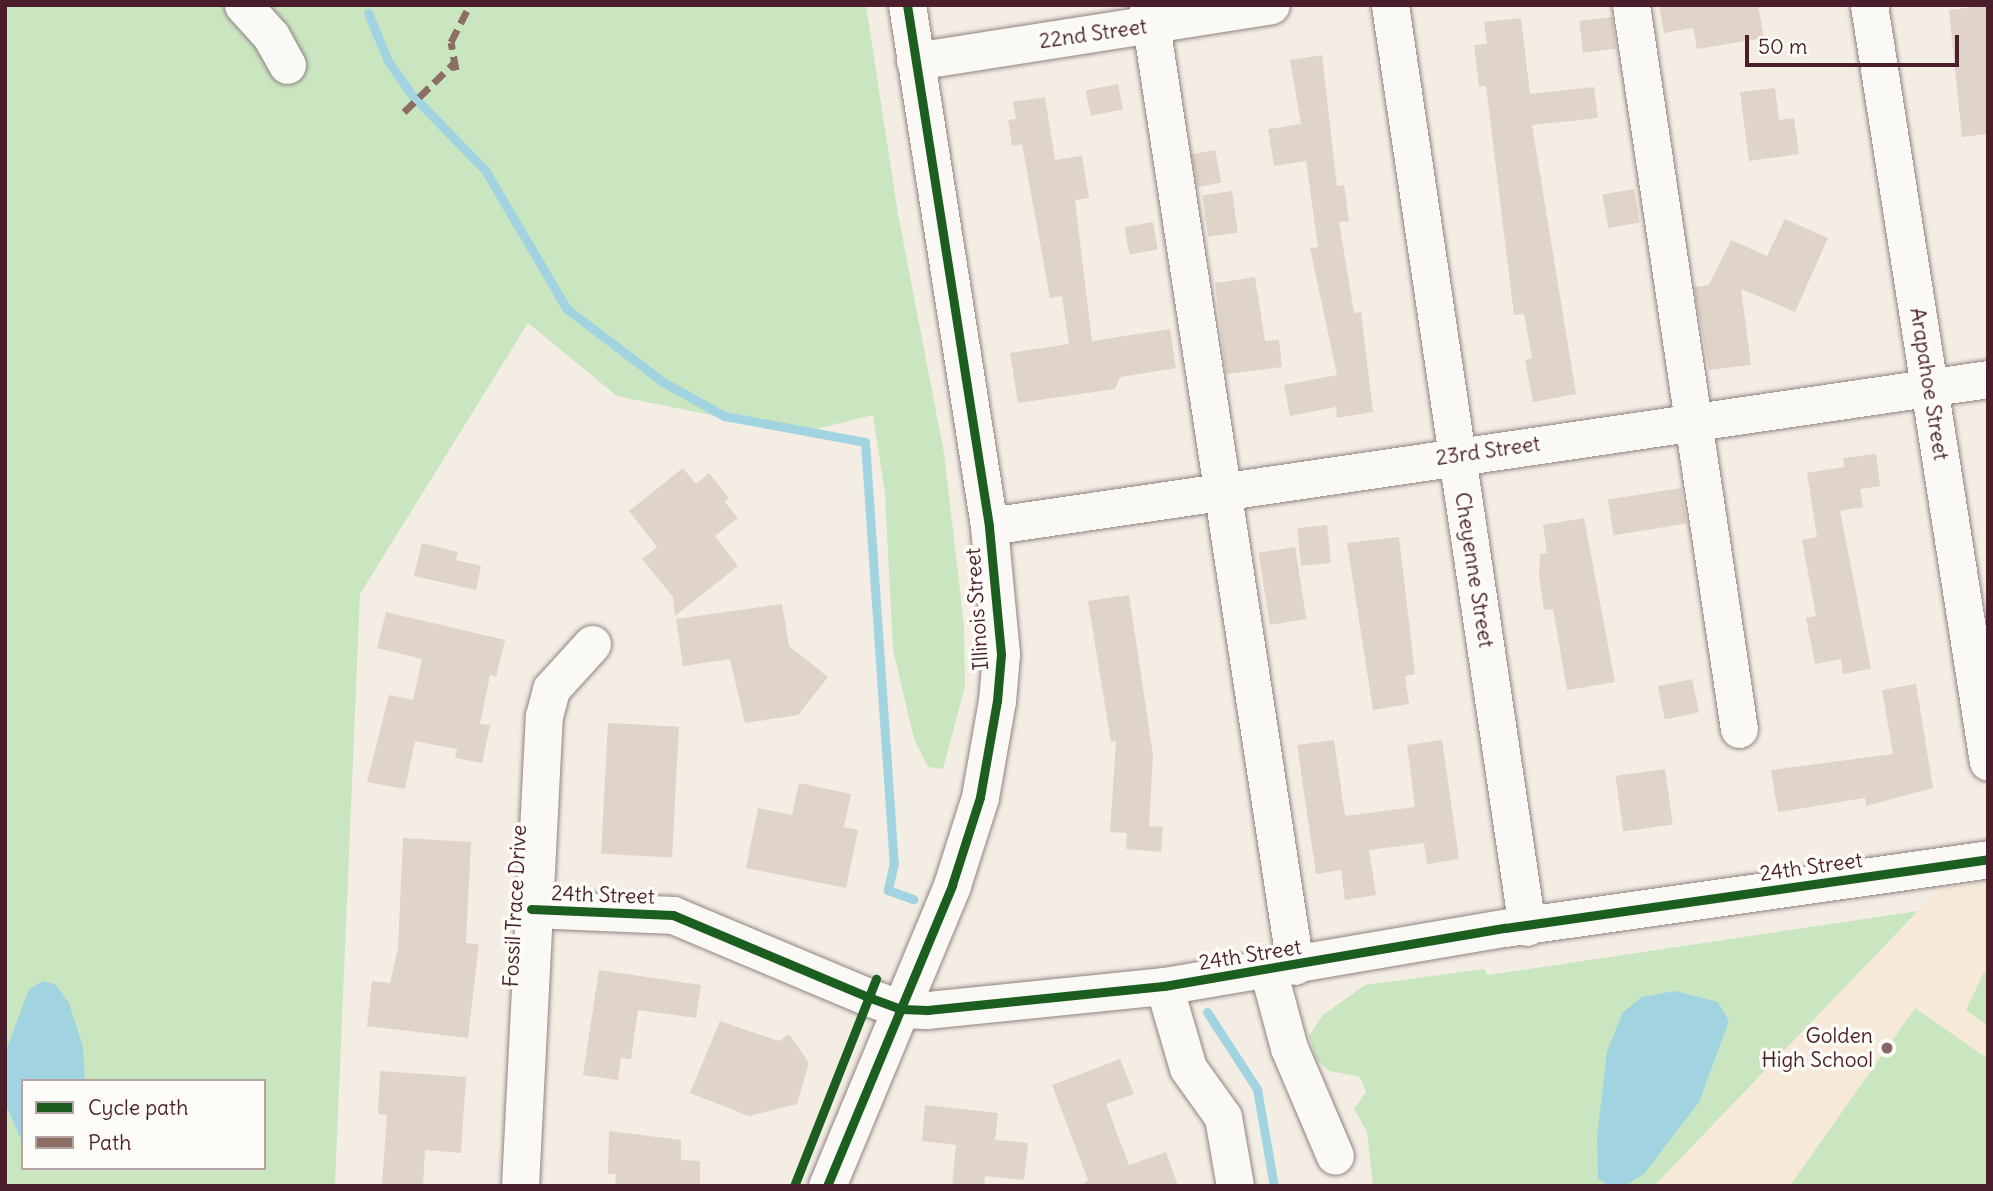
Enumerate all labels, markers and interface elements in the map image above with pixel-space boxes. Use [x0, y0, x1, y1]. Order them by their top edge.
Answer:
street label: 22nd Street [1037, 14, 1149, 54]
scale bar [1748, 21, 1962, 65]
text: 50 m [1758, 33, 1807, 60]
street label: Arapahoe Street [1905, 306, 1953, 462]
street label: 23rd Street [1434, 431, 1542, 471]
street label: Cheyenne Street [1449, 490, 1499, 650]
street label: Illinois Street [960, 547, 994, 671]
street label: Fossil Trace Drive [498, 824, 532, 988]
street label: 24th Street [1758, 847, 1864, 887]
street label: 24th Street [551, 881, 655, 909]
street label: 24th Street [1197, 934, 1303, 976]
place label: Golden High School [1762, 1023, 1873, 1073]
marker: Golden High School [1879, 1040, 1895, 1056]
legend [21, 1079, 266, 1170]
text: Cycle path [88, 1094, 188, 1121]
text: Path [88, 1129, 131, 1156]

